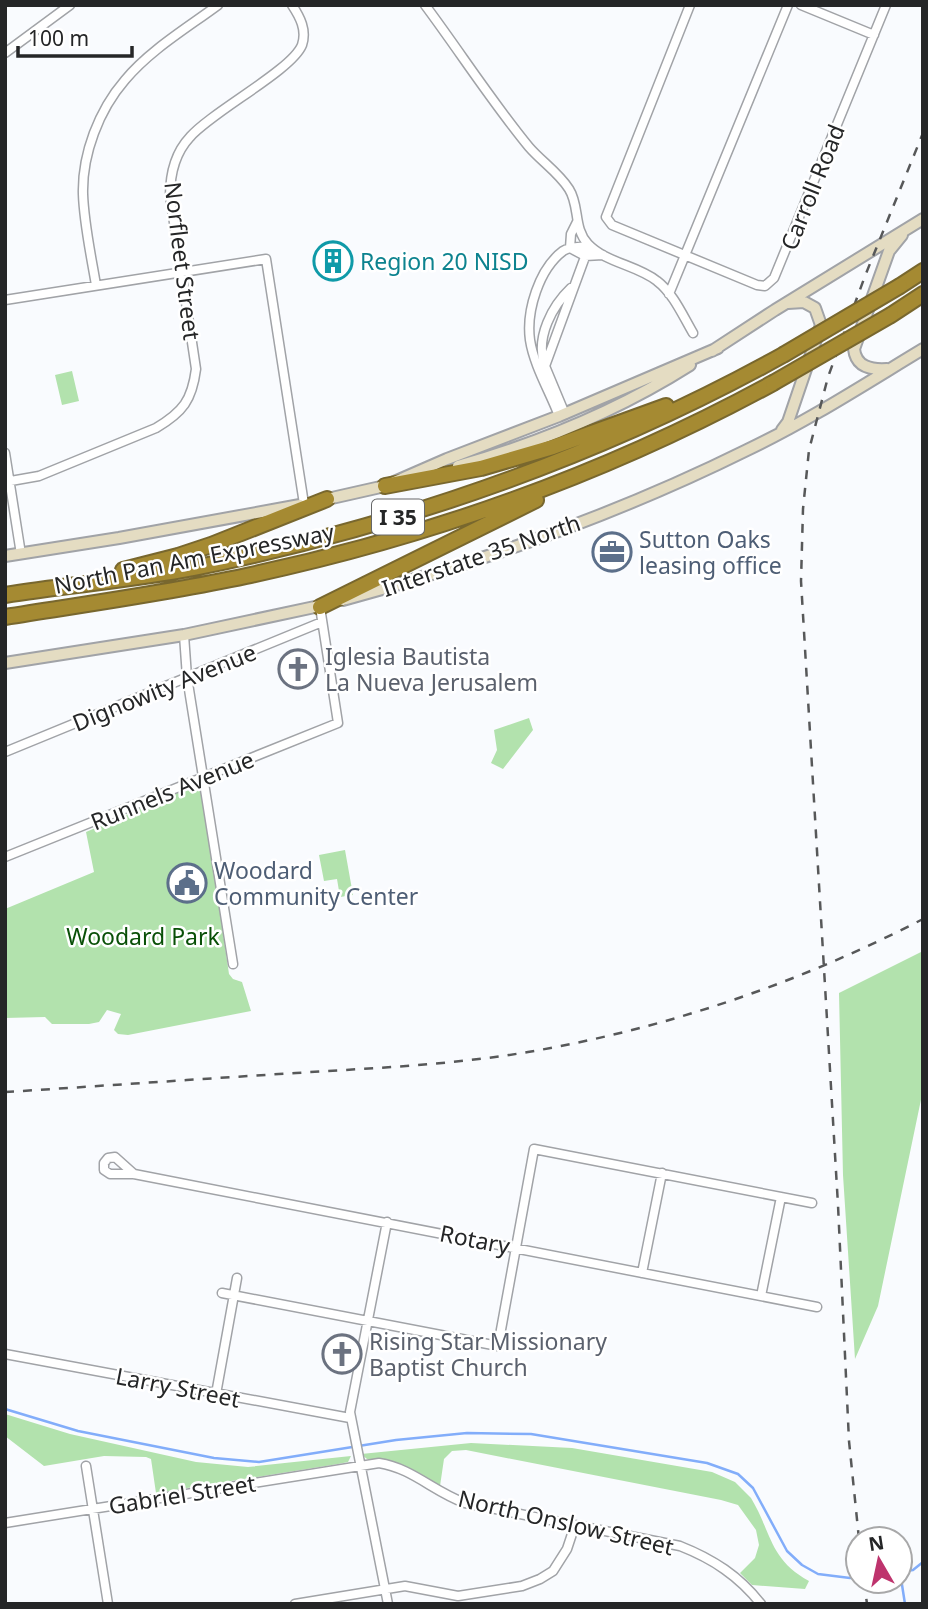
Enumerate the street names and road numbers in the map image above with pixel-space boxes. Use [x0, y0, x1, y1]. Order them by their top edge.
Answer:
street label: Carroll Road [772, 119, 852, 255]
street label: Norfleet Street [157, 180, 209, 342]
road number: I 35 [372, 500, 424, 534]
street label: Interstate 35 North [377, 506, 585, 604]
street label: North Pan Am Expressway [51, 515, 337, 601]
street label: Dignowity Avenue [67, 636, 261, 738]
street label: Runnels Avenue [86, 743, 258, 837]
street label: Rotary [437, 1217, 513, 1261]
street label: Larry Street [113, 1359, 243, 1415]
street label: Gabriel Street [106, 1467, 258, 1521]
street label: North Onslow Street [455, 1482, 677, 1562]

